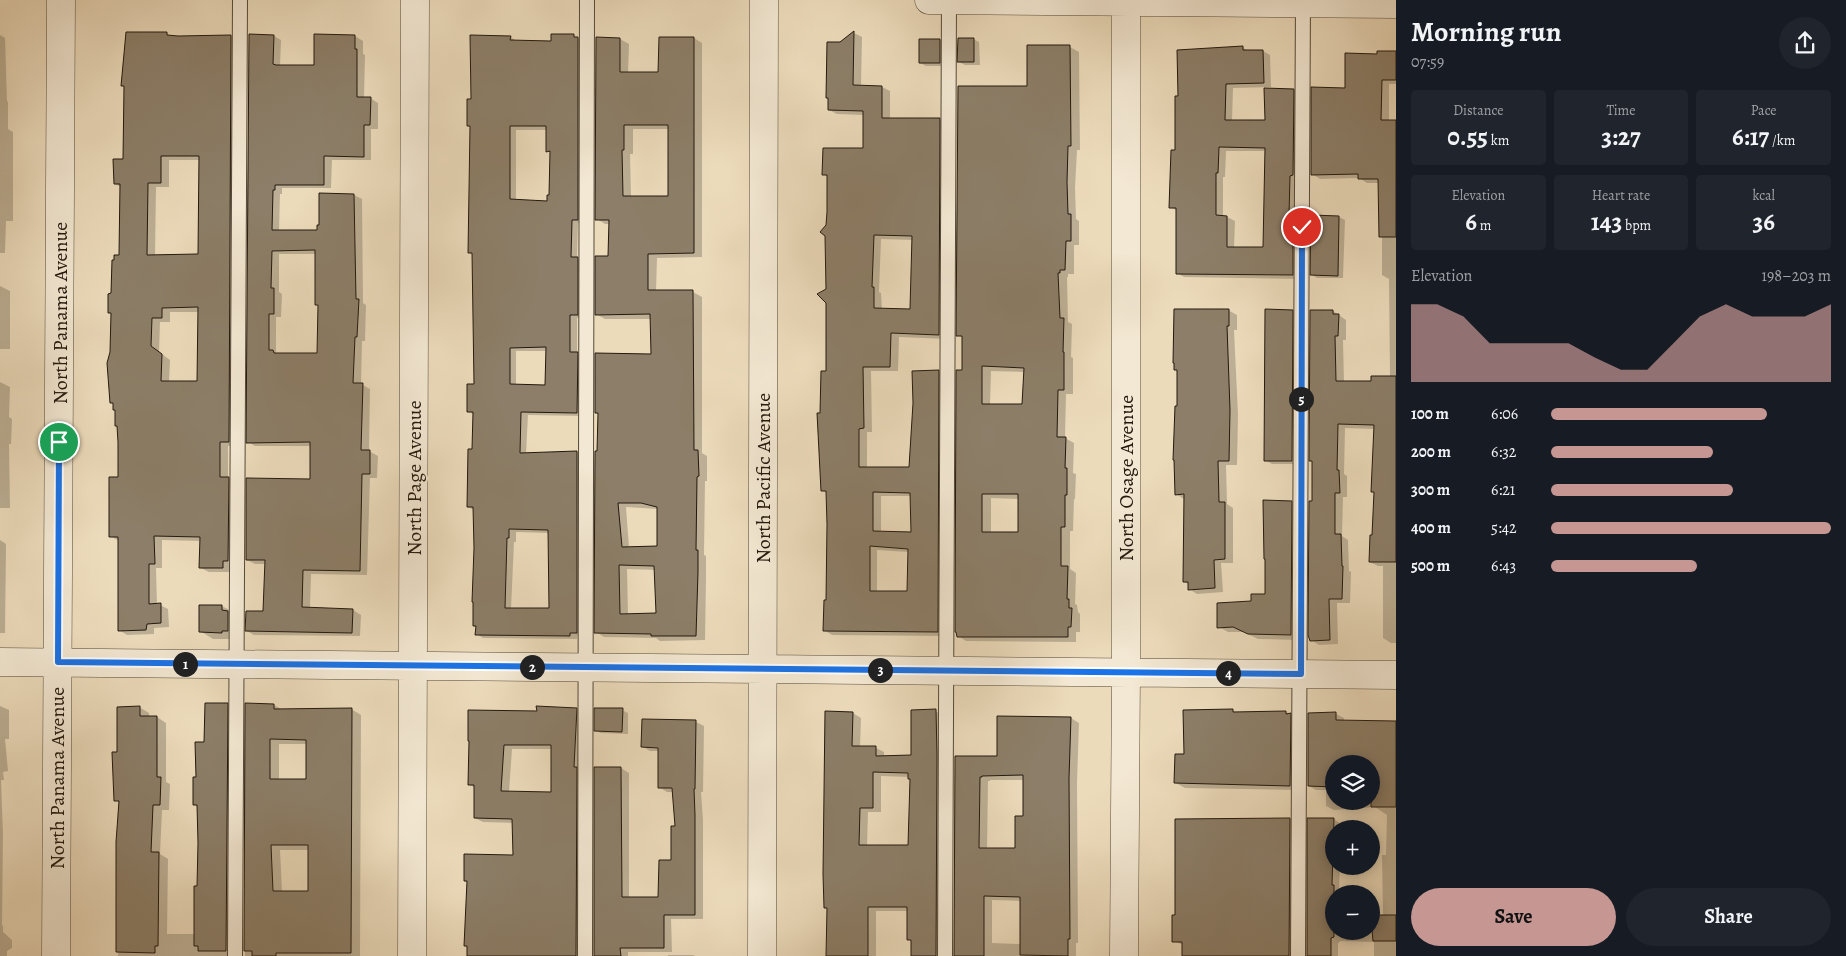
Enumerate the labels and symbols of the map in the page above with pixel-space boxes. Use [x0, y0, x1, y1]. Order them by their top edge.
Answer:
pin [1281, 206, 1323, 248]
street label: North Panama Avenue [47, 222, 74, 404]
pin: 5 [1288, 386, 1314, 412]
street label: North Pacific Avenue [750, 393, 777, 563]
street label: North Osage Avenue [1113, 395, 1140, 561]
street label: North Page Avenue [401, 400, 428, 556]
pin [38, 421, 80, 463]
pin: 1 [172, 652, 198, 676]
pin: 2 [520, 654, 544, 680]
pin: 3 [868, 658, 892, 682]
pin: 4 [1216, 660, 1240, 686]
street label: North Panama Avenue [44, 687, 71, 869]

